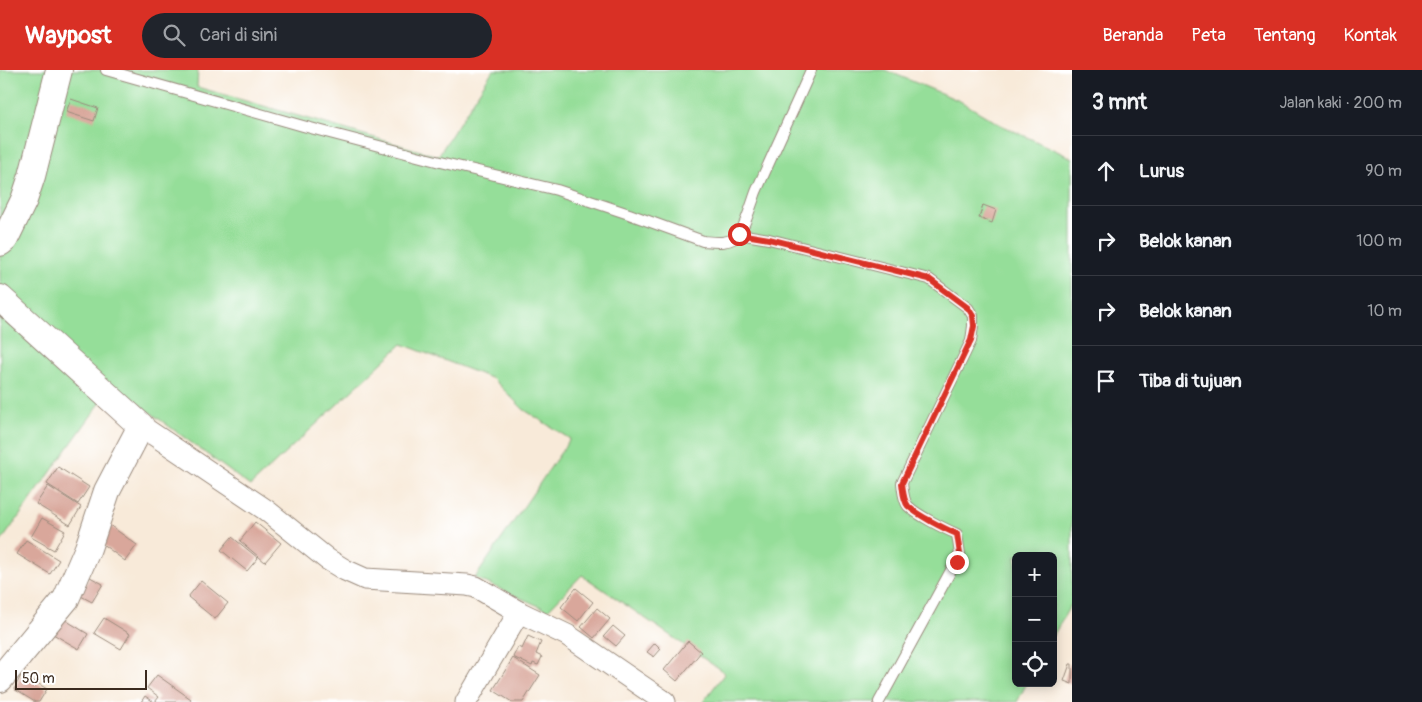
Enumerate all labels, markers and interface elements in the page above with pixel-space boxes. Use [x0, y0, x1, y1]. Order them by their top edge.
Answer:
search box [142, 13, 492, 58]
text: Waypost [25, 21, 112, 50]
icon: search [160, 21, 188, 49]
text: Cari di sini [200, 23, 277, 47]
text: Beranda [1103, 24, 1163, 47]
text: Peta [1191, 24, 1226, 47]
text: Tentang [1254, 24, 1316, 47]
text: Kontak [1344, 24, 1397, 47]
text: 3 mnt [1092, 89, 1147, 116]
text: Jalan kaki · 200 m [1279, 93, 1402, 113]
icon: ahead [1092, 157, 1120, 185]
text: Lurus [1139, 159, 1184, 183]
text: 90 m [1365, 161, 1402, 181]
route start [728, 223, 751, 246]
icon: right [1092, 227, 1120, 255]
text: Belok kanan [1139, 229, 1232, 253]
text: 100 m [1356, 231, 1402, 251]
icon: right [1092, 297, 1120, 325]
text: Belok kanan [1139, 299, 1232, 323]
text: 10 m [1367, 301, 1402, 321]
icon: arrive [1092, 367, 1120, 395]
text: Tiba di tujuan [1139, 369, 1242, 393]
route end [946, 551, 969, 574]
map controls [1012, 552, 1057, 687]
button: + [1012, 552, 1057, 597]
button: − [1012, 597, 1057, 642]
button: locate [1012, 642, 1057, 687]
scale bar [15, 667, 148, 690]
text: 50 m [22, 670, 55, 687]

